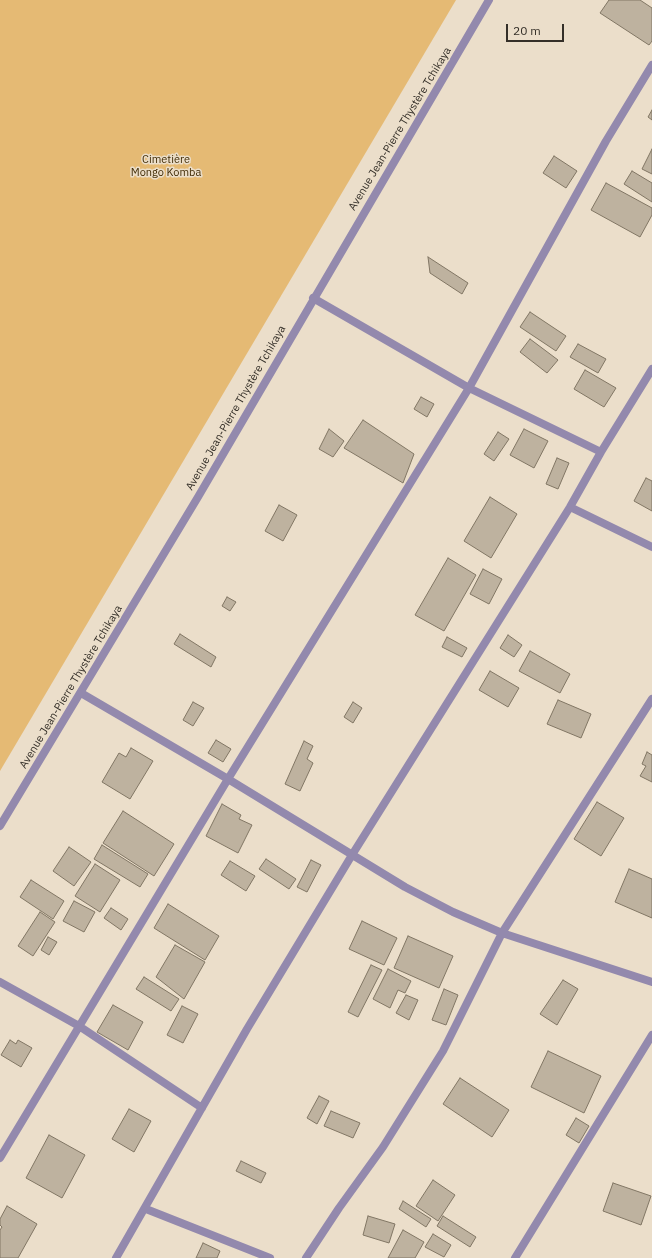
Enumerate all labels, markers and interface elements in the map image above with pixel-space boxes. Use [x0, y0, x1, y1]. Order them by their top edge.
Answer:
scale bar [508, 16, 566, 42]
text: 20 m [513, 23, 541, 38]
street label: Avenue Jean-Pierre Thystère Tchikaya [346, 45, 454, 213]
park label: Cimetière Mongo Komba [131, 153, 201, 179]
street label: Avenue Jean-Pierre Thystère Tchikaya [183, 323, 289, 493]
street label: Avenue Jean-Pierre Thystère Tchikaya [17, 603, 125, 771]

